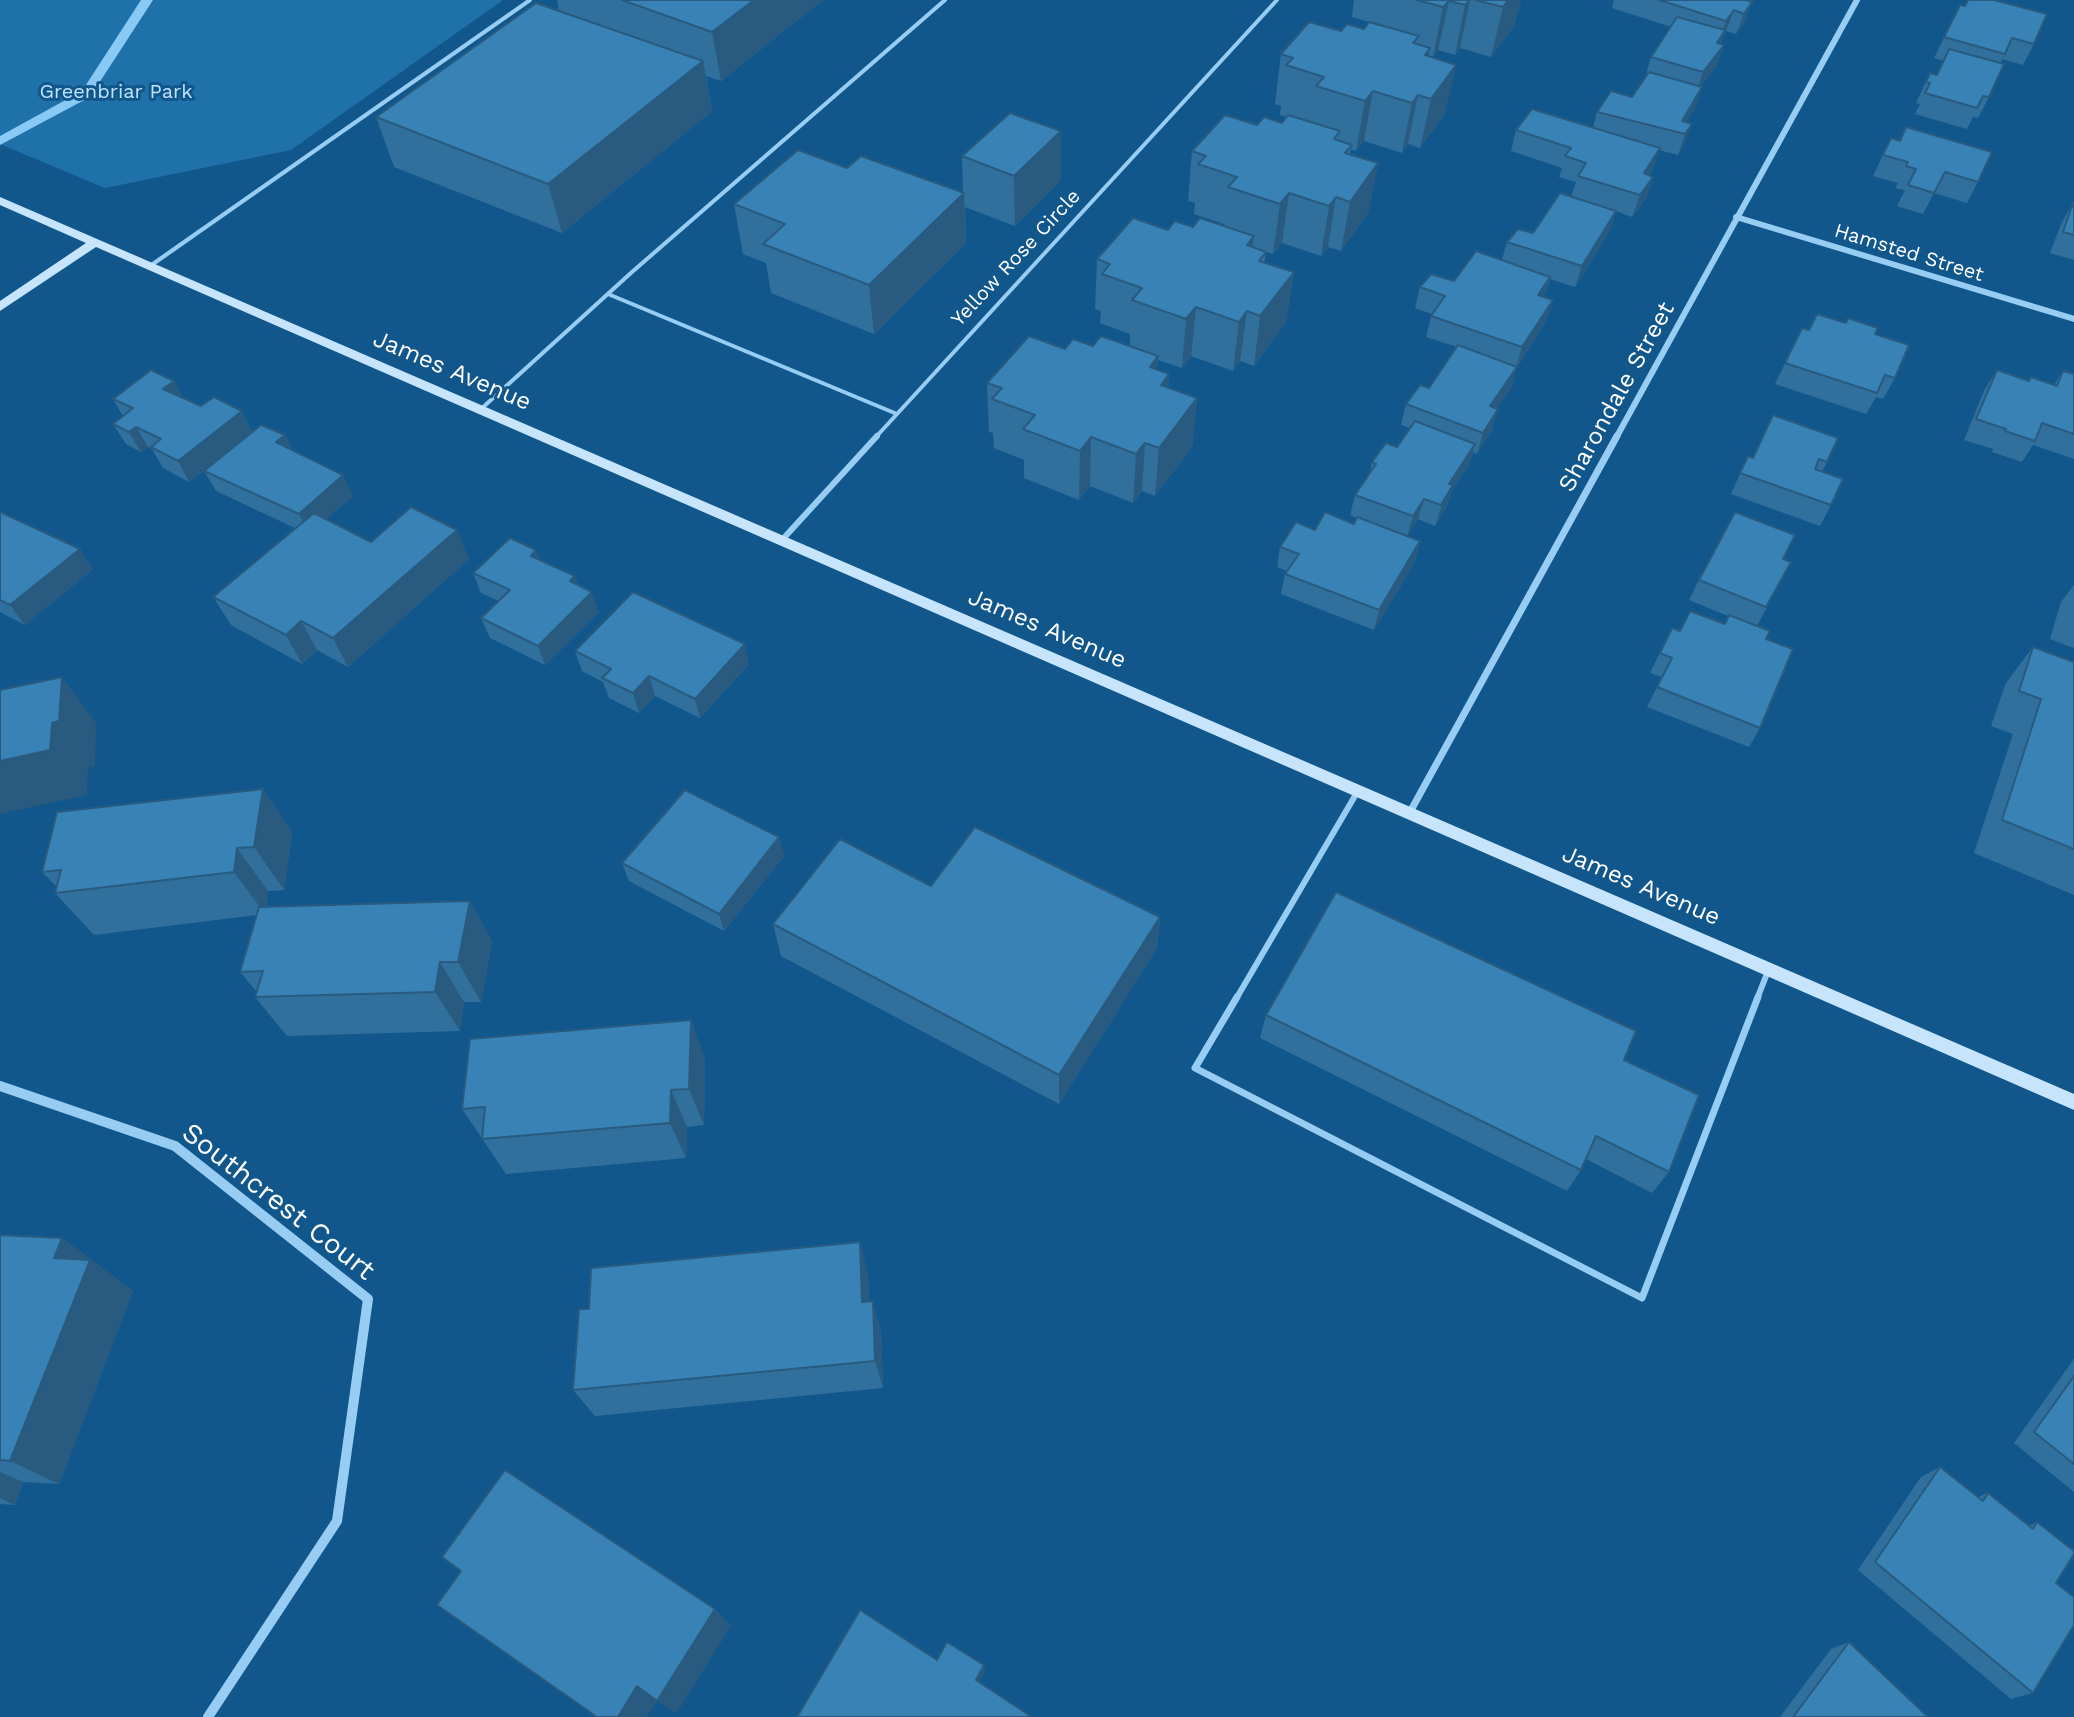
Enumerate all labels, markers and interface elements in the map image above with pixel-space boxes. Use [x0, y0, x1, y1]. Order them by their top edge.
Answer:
park label: Greenbriar Park [39, 80, 193, 104]
street label: Yellow Rose Circle [946, 185, 1086, 331]
street label: Hamsted Street [1831, 219, 1987, 287]
street label: Sharondale Street [1553, 297, 1681, 497]
street label: James Avenue [369, 325, 535, 417]
street label: James Avenue [964, 583, 1130, 675]
street label: James Avenue [1558, 840, 1724, 932]
street label: Southcrest Court [175, 1116, 381, 1288]

